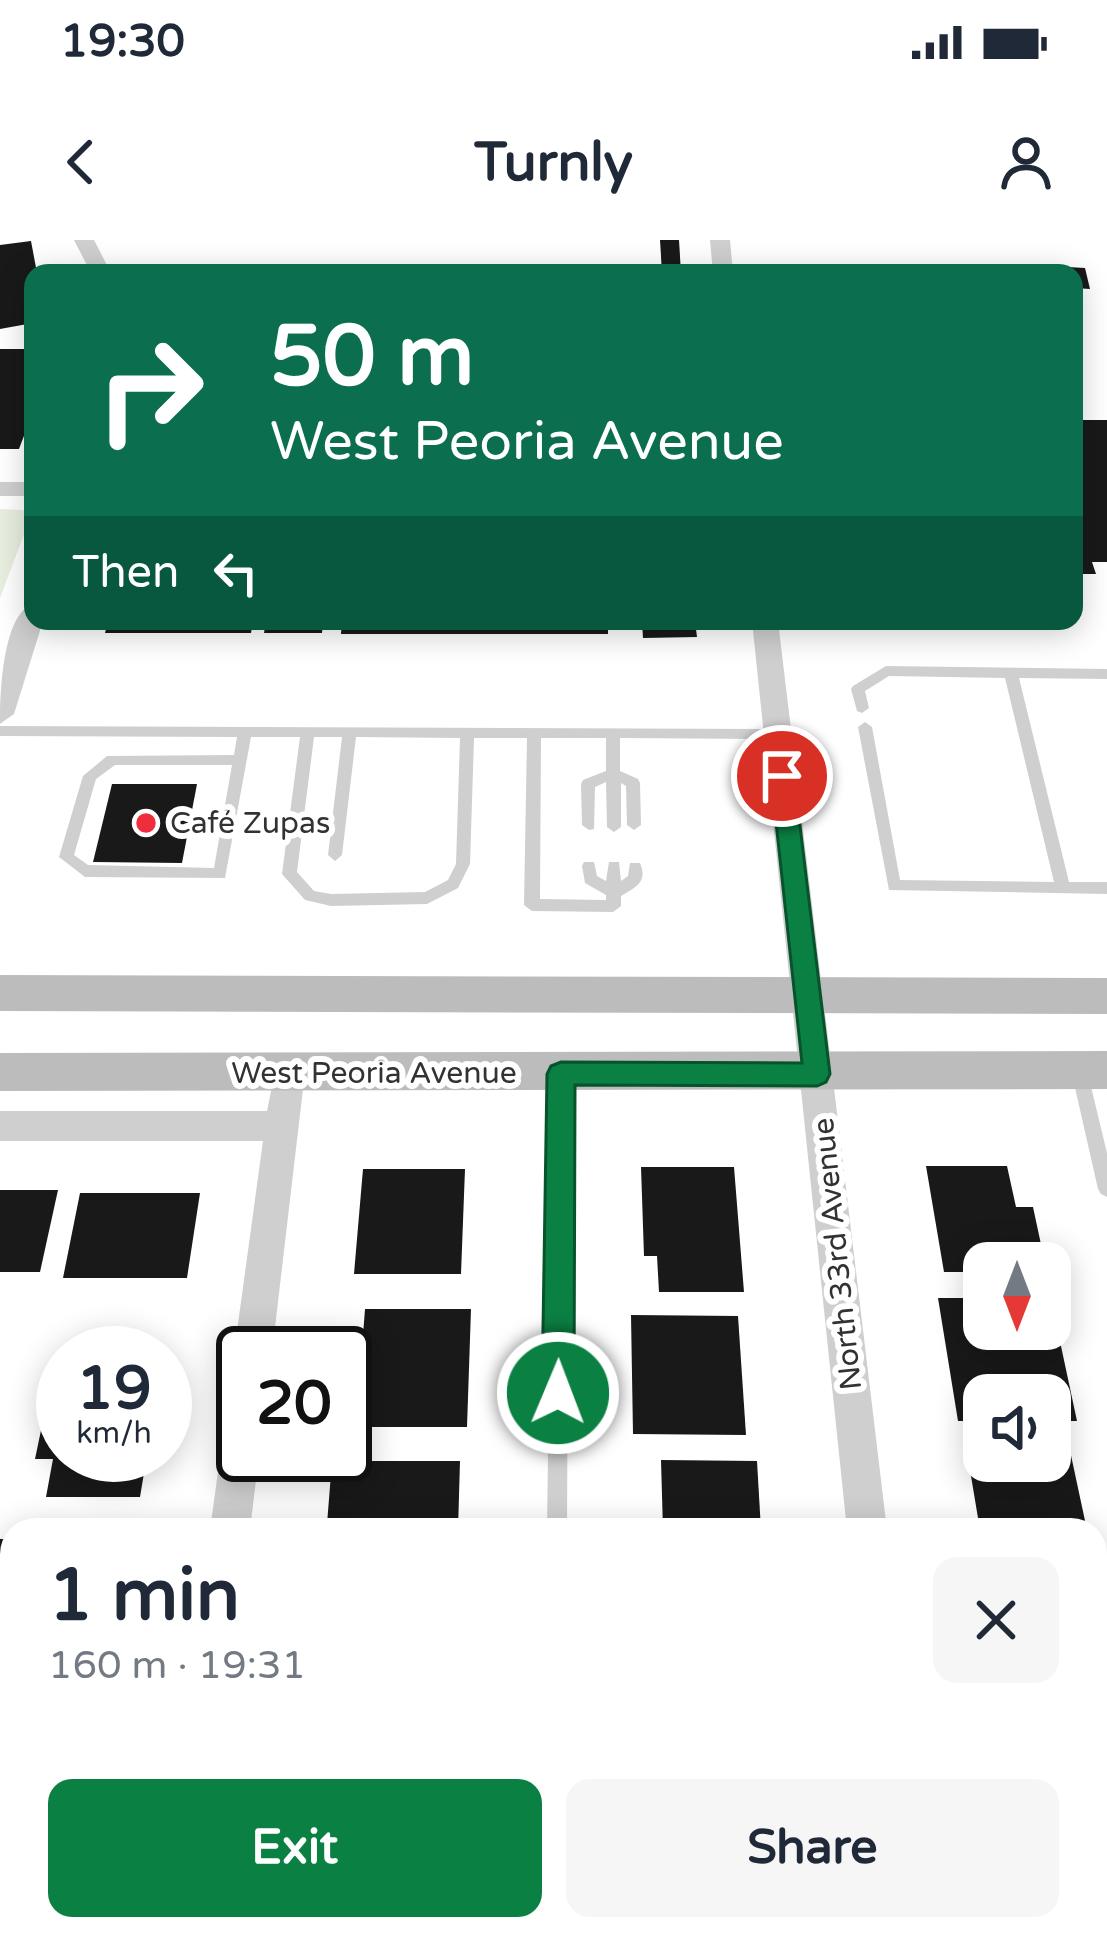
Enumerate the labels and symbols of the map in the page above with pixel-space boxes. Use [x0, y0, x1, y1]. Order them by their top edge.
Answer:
pin [731, 725, 833, 827]
place label: Café Zupas [170, 805, 330, 842]
marker: Café Zupas [133, 810, 159, 836]
street label: West Peoria Avenue [231, 1055, 517, 1092]
street label: North 33rd Avenue [805, 1116, 870, 1392]
north arrow [963, 1242, 1071, 1350]
speed limit sign: 20 [216, 1326, 372, 1482]
position arrow [495, 1330, 621, 1456]

